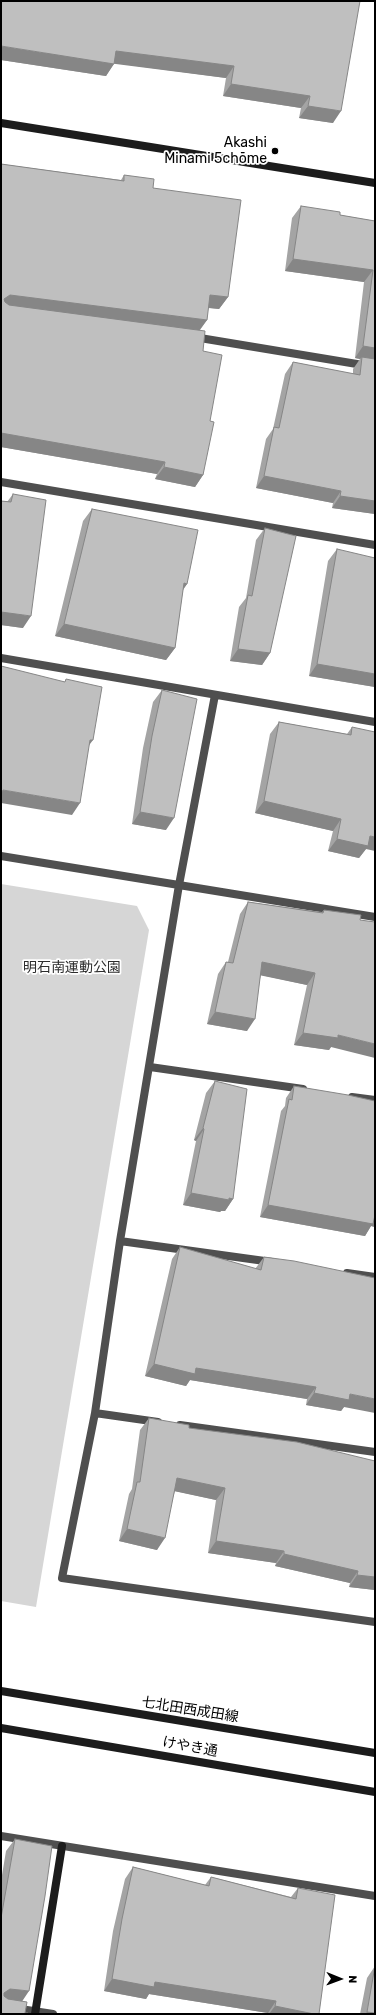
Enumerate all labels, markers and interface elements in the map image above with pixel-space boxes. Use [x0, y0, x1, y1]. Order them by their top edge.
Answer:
place label: Akashi Minami 5chōme [164, 135, 267, 168]
marker: Akashi Minami 5chōme [270, 146, 280, 156]
park label: 明石南運動公園 [23, 960, 121, 976]
street label: 七北田西成田線 [140, 1694, 240, 1726]
street label: けやき通 [161, 1734, 219, 1760]
north arrow [320, 1959, 360, 1999]
text: N [346, 1975, 359, 1983]

